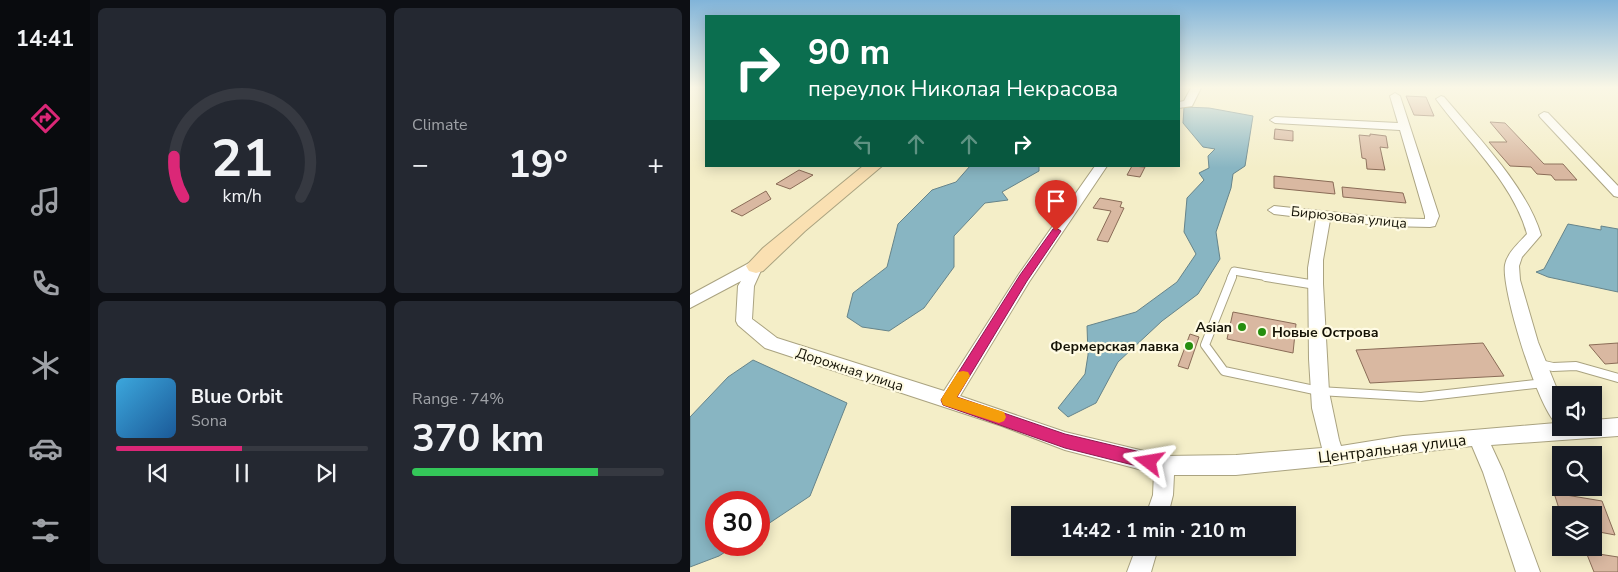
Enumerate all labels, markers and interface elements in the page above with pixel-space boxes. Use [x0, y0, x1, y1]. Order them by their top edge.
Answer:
text: 14:41 [16, 24, 74, 54]
text: 90 m [808, 29, 890, 76]
icon: right [725, 35, 790, 100]
text: переулок Николая Некрасова [808, 74, 1118, 104]
icon: directions [28, 101, 63, 136]
text: Climate [412, 114, 467, 136]
text: 21 [211, 123, 273, 194]
icon: left [849, 130, 877, 158]
icon: ahead [902, 130, 930, 158]
icon: ahead [955, 130, 983, 158]
icon: right [1008, 130, 1036, 158]
text: 19° [508, 139, 568, 190]
text: − [412, 146, 429, 184]
text: + [647, 146, 664, 184]
pin [1035, 180, 1077, 231]
icon: music [28, 184, 63, 219]
text: km/h [222, 184, 262, 208]
icon: arrive [1042, 187, 1070, 215]
street label: Бирюзовая улица [1290, 202, 1408, 233]
icon: phone [28, 266, 63, 301]
place label: Asian [1195, 318, 1232, 337]
marker: Asian [1236, 321, 1248, 333]
place label: Новые Острова [1272, 323, 1379, 342]
marker: Новые Острова [1256, 326, 1268, 338]
place label: Фермерская лавка [1050, 337, 1179, 356]
marker: Фермерская лавка [1183, 340, 1195, 352]
street label: Дорожная улица [794, 343, 906, 396]
icon: climate [28, 348, 63, 383]
text: Blue Orbit [191, 384, 282, 410]
map controls [1552, 386, 1602, 556]
button: sound [1552, 386, 1602, 436]
text: Range · 74% [412, 388, 504, 410]
text: Sona [191, 410, 227, 432]
text: 370 km [412, 413, 544, 464]
street label: Центральная улица [1317, 429, 1467, 469]
icon: car [28, 431, 63, 466]
position arrow [1122, 435, 1174, 487]
button: search [1552, 446, 1602, 496]
icon: previous [144, 459, 172, 487]
icon: pause [228, 459, 256, 487]
icon: next [312, 459, 340, 487]
speed limit sign: 30 [705, 491, 770, 556]
button: layers [1552, 506, 1602, 556]
icon: filters [28, 513, 63, 548]
text: 14:42 · 1 min · 210 m [1061, 518, 1246, 544]

